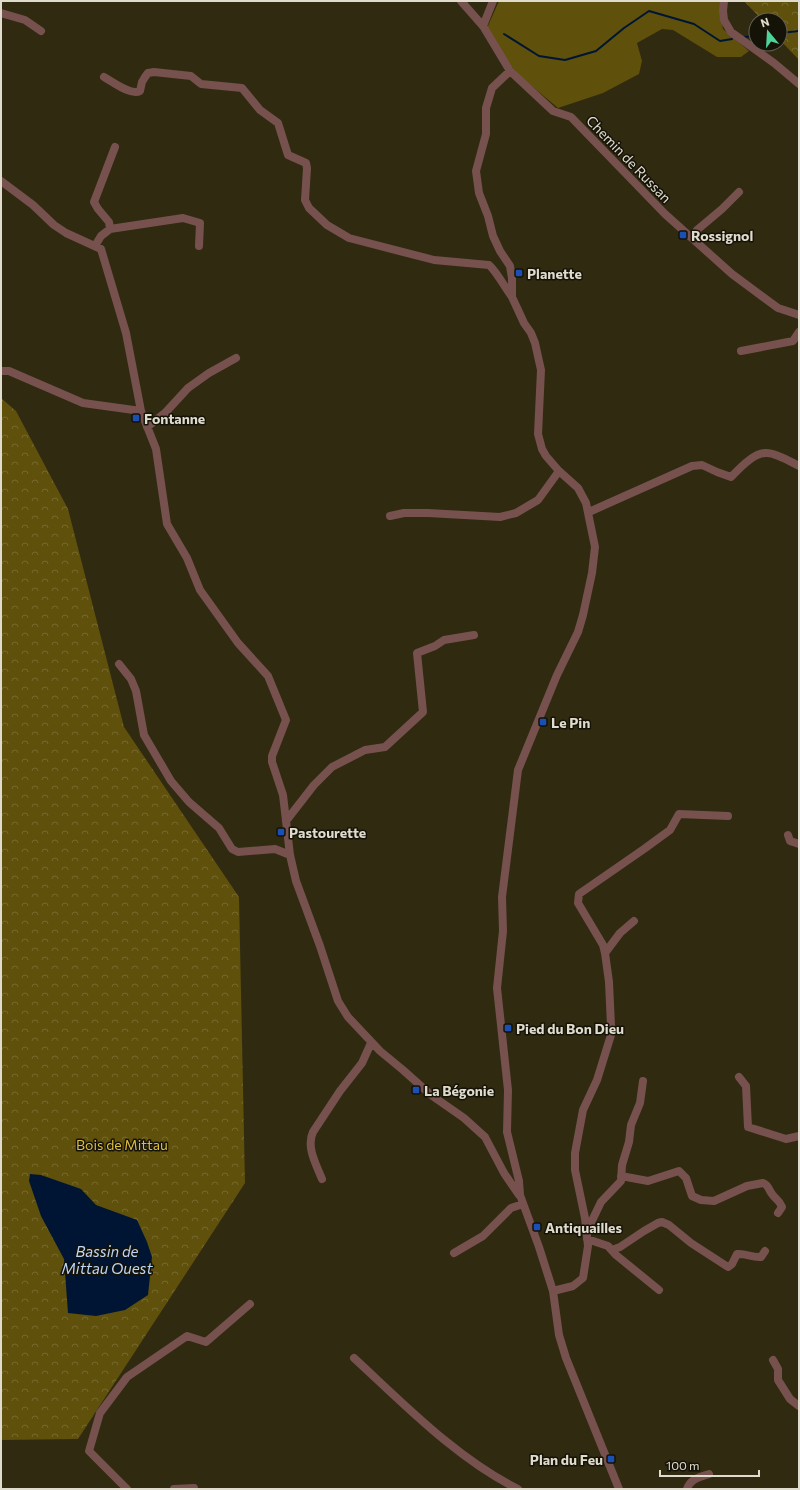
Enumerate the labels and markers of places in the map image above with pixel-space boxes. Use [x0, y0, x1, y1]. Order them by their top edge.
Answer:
place label: Rossignol [691, 227, 753, 244]
marker: Rossignol [678, 230, 688, 240]
place label: Planette [527, 265, 582, 282]
marker: Planette [514, 268, 524, 278]
place label: Fontanne [144, 410, 205, 427]
marker: Fontanne [131, 413, 141, 423]
place label: Le Pin [551, 714, 590, 731]
marker: Le Pin [538, 717, 548, 727]
place label: Pastourette [289, 824, 366, 841]
marker: Pastourette [276, 827, 286, 837]
place label: Pied du Bon Dieu [516, 1020, 624, 1037]
marker: Pied du Bon Dieu [503, 1023, 513, 1033]
place label: La Bégonie [424, 1082, 494, 1099]
marker: La Bégonie [411, 1085, 421, 1095]
place label: Antiquailles [545, 1219, 622, 1236]
marker: Antiquailles [532, 1222, 542, 1232]
place label: Plan du Feu [530, 1451, 603, 1468]
marker: Plan du Feu [606, 1454, 616, 1464]

